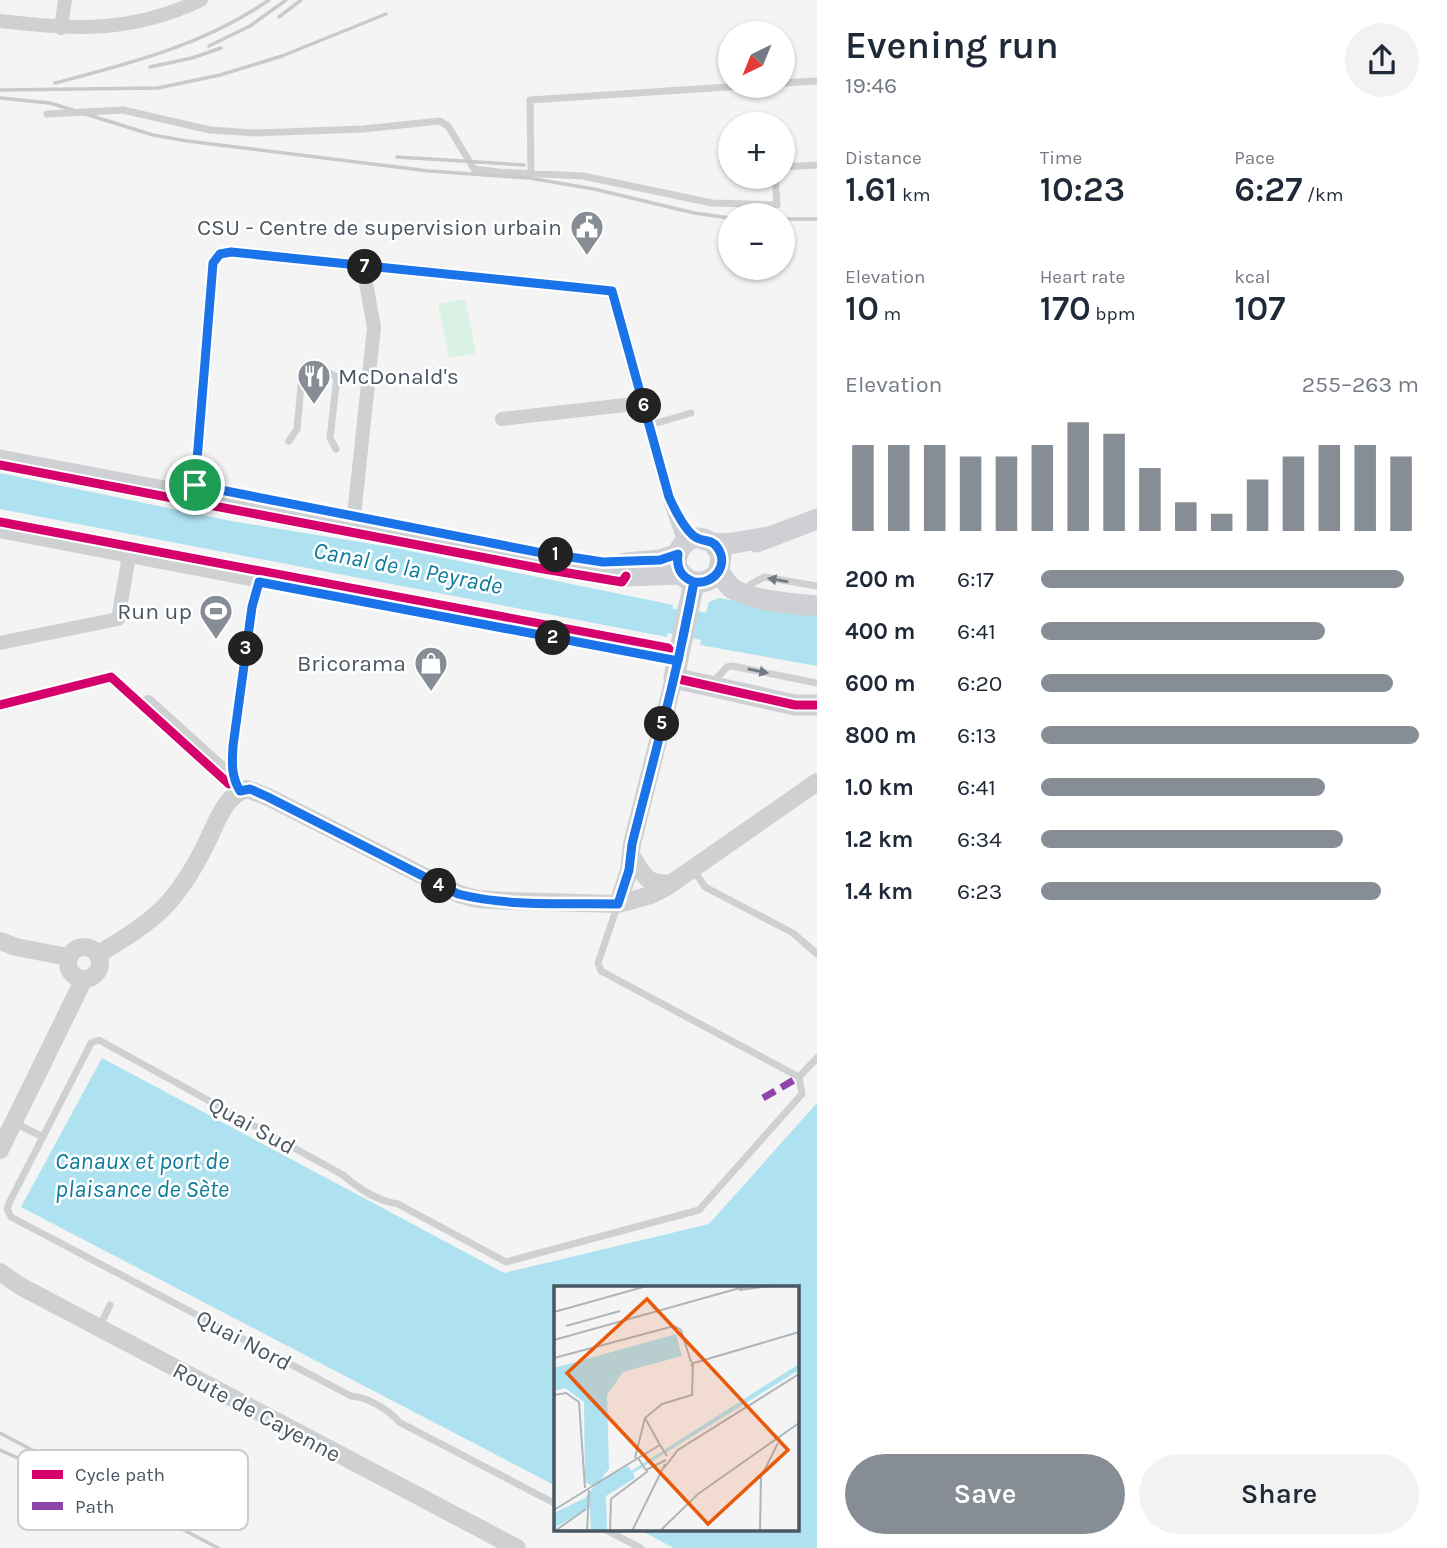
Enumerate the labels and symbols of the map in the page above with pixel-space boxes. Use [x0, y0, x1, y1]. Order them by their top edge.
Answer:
north arrow [718, 21, 794, 98]
public building icon: CSU - Centre de supervision urbain [568, 208, 606, 257]
place label: CSU - Centre de supervision urbain [197, 214, 562, 241]
pin: 7 [348, 250, 382, 284]
restaurant icon: McDonald's [295, 357, 333, 406]
place label: McDonald's [338, 363, 459, 390]
pin: 6 [626, 388, 662, 424]
pin [165, 455, 225, 515]
water label: Canal de la Peyrade [311, 536, 505, 600]
pin: 1 [538, 538, 574, 572]
one-way arrow [767, 574, 789, 585]
sports icon: Run up [197, 592, 235, 641]
place label: Run up [117, 598, 192, 625]
pin: 2 [536, 620, 570, 656]
pin: 3 [229, 632, 264, 666]
shop icon: Bricorama [412, 644, 450, 693]
place label: Bricorama [297, 650, 406, 677]
one-way arrow [747, 666, 769, 677]
pin: 5 [644, 706, 680, 742]
pin: 4 [422, 868, 457, 903]
street label: Quai Sud [204, 1091, 300, 1160]
water label: Canaux et port de plaisance de Sète [55, 1147, 229, 1203]
inset map [554, 1286, 800, 1530]
street label: Quai Nord [191, 1304, 296, 1377]
street label: Route de Cayenne [168, 1357, 345, 1468]
legend [18, 1450, 248, 1530]
text: Cycle path [75, 1464, 165, 1486]
text: Path [75, 1496, 115, 1518]

